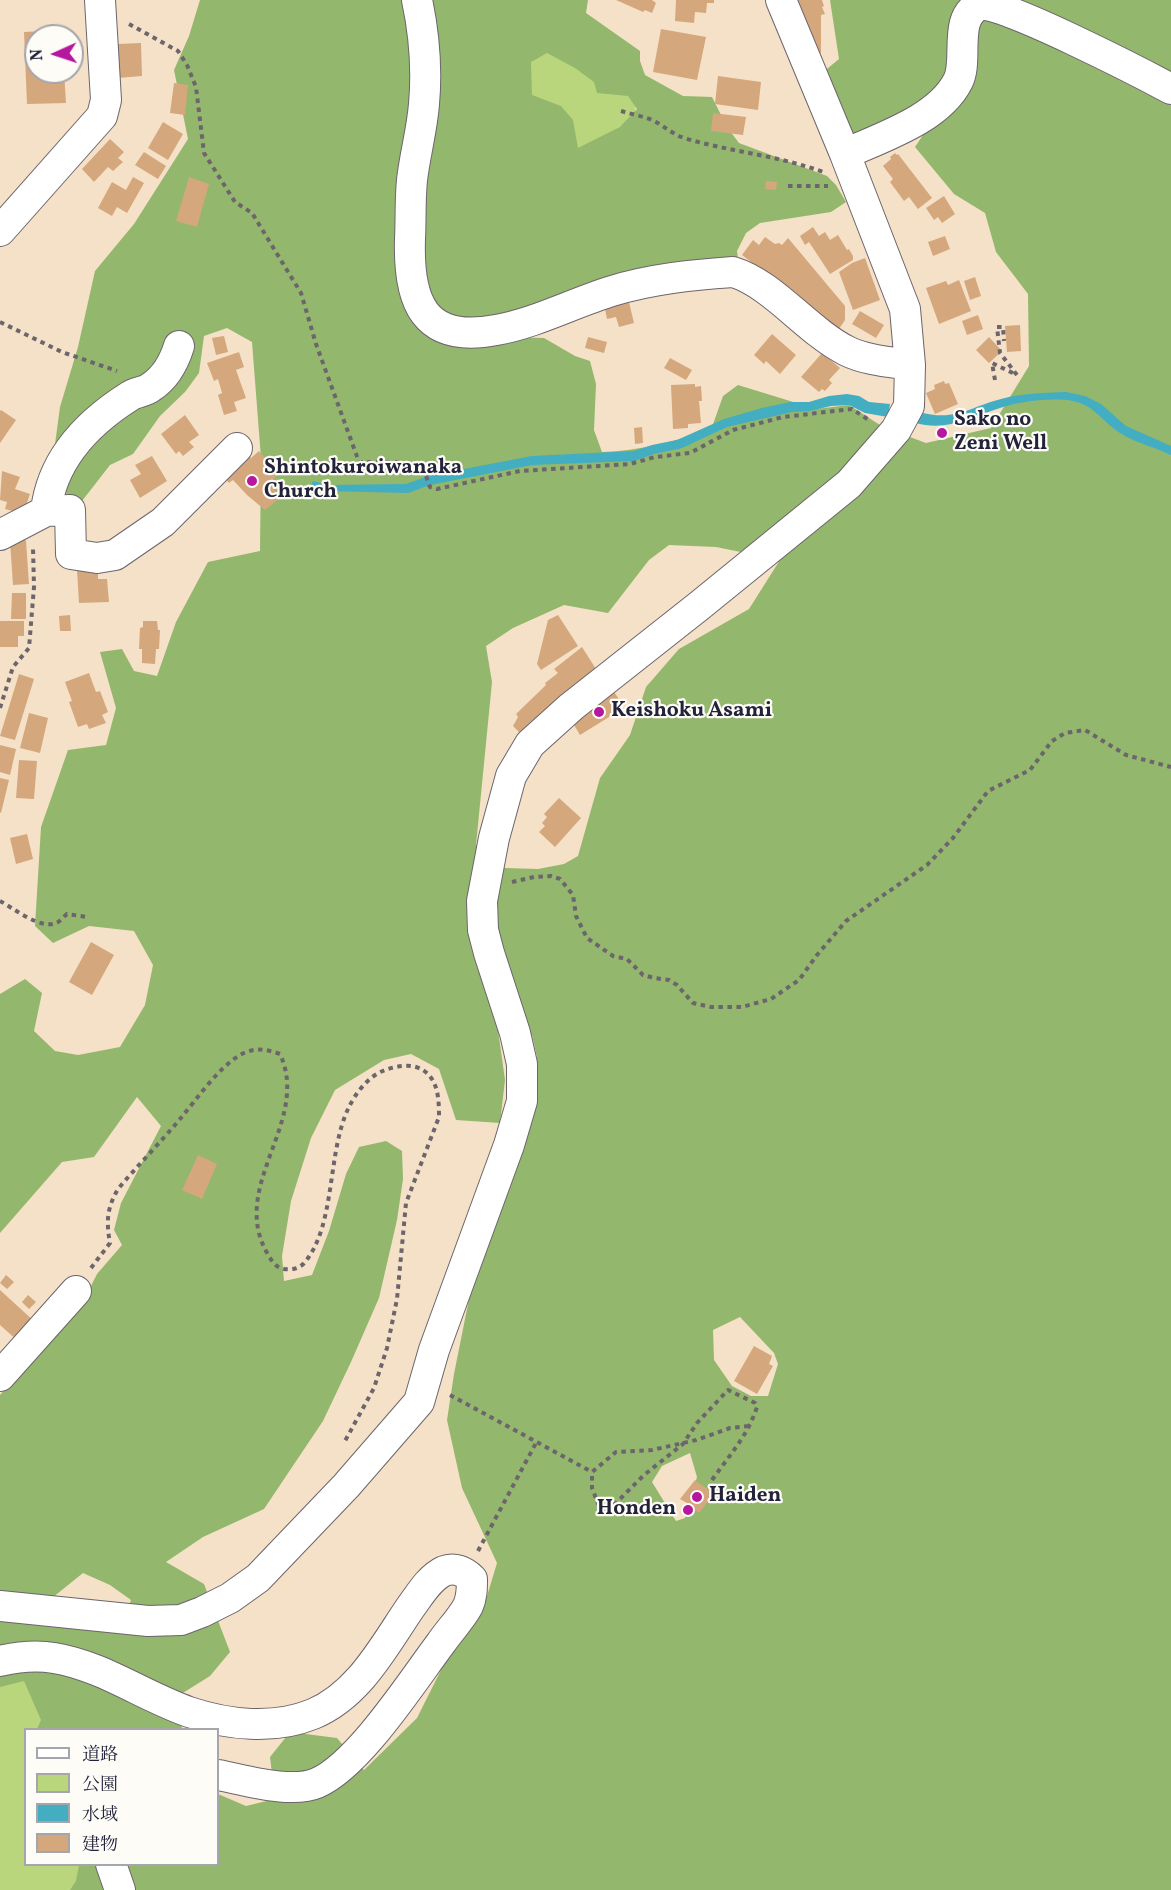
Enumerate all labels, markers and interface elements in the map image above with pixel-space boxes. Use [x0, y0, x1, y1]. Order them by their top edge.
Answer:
north arrow [24, 24, 84, 84]
text: N [27, 48, 49, 61]
place label: Sako no Zeni Well [954, 408, 1047, 458]
marker: Sako no Zeni Well [935, 426, 949, 440]
place label: Shintokuroiwanaka Church [264, 456, 462, 506]
marker: Shintokuroiwanaka Church [245, 474, 259, 488]
place label: Keishoku Asami [611, 699, 772, 725]
marker: Keishoku Asami [592, 705, 606, 719]
place label: Haiden [709, 1484, 781, 1510]
marker: Haiden [690, 1490, 704, 1504]
place label: Honden [597, 1497, 676, 1523]
marker: Honden [681, 1503, 695, 1517]
legend [24, 1728, 219, 1866]
text: 道路 [82, 1743, 118, 1768]
text: 公園 [82, 1773, 118, 1798]
text: 水域 [82, 1803, 118, 1828]
text: 建物 [82, 1833, 118, 1858]

